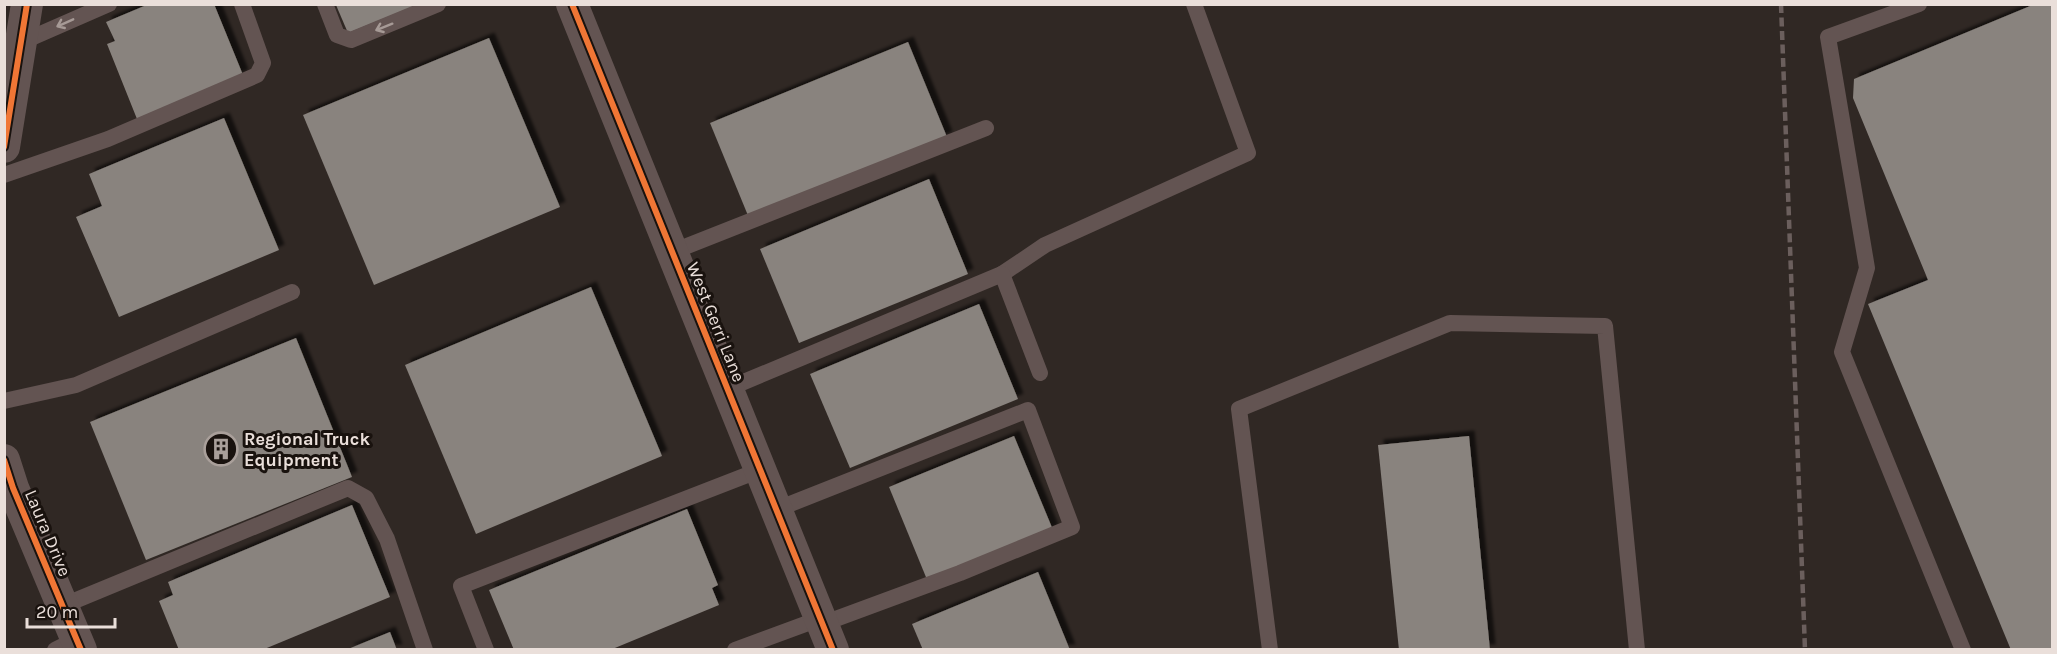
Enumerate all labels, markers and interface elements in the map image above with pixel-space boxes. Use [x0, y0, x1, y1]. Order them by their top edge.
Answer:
one-way arrow [57, 18, 75, 29]
one-way arrow [375, 22, 394, 33]
street label: West Gerri Lane [682, 259, 750, 385]
place label: Regional Truck Equipment [244, 428, 370, 471]
building icon: Regional Truck Equipment [203, 431, 239, 467]
street label: Laura Drive [20, 486, 76, 580]
scale bar [27, 591, 116, 629]
text: 20 m [36, 601, 78, 623]

